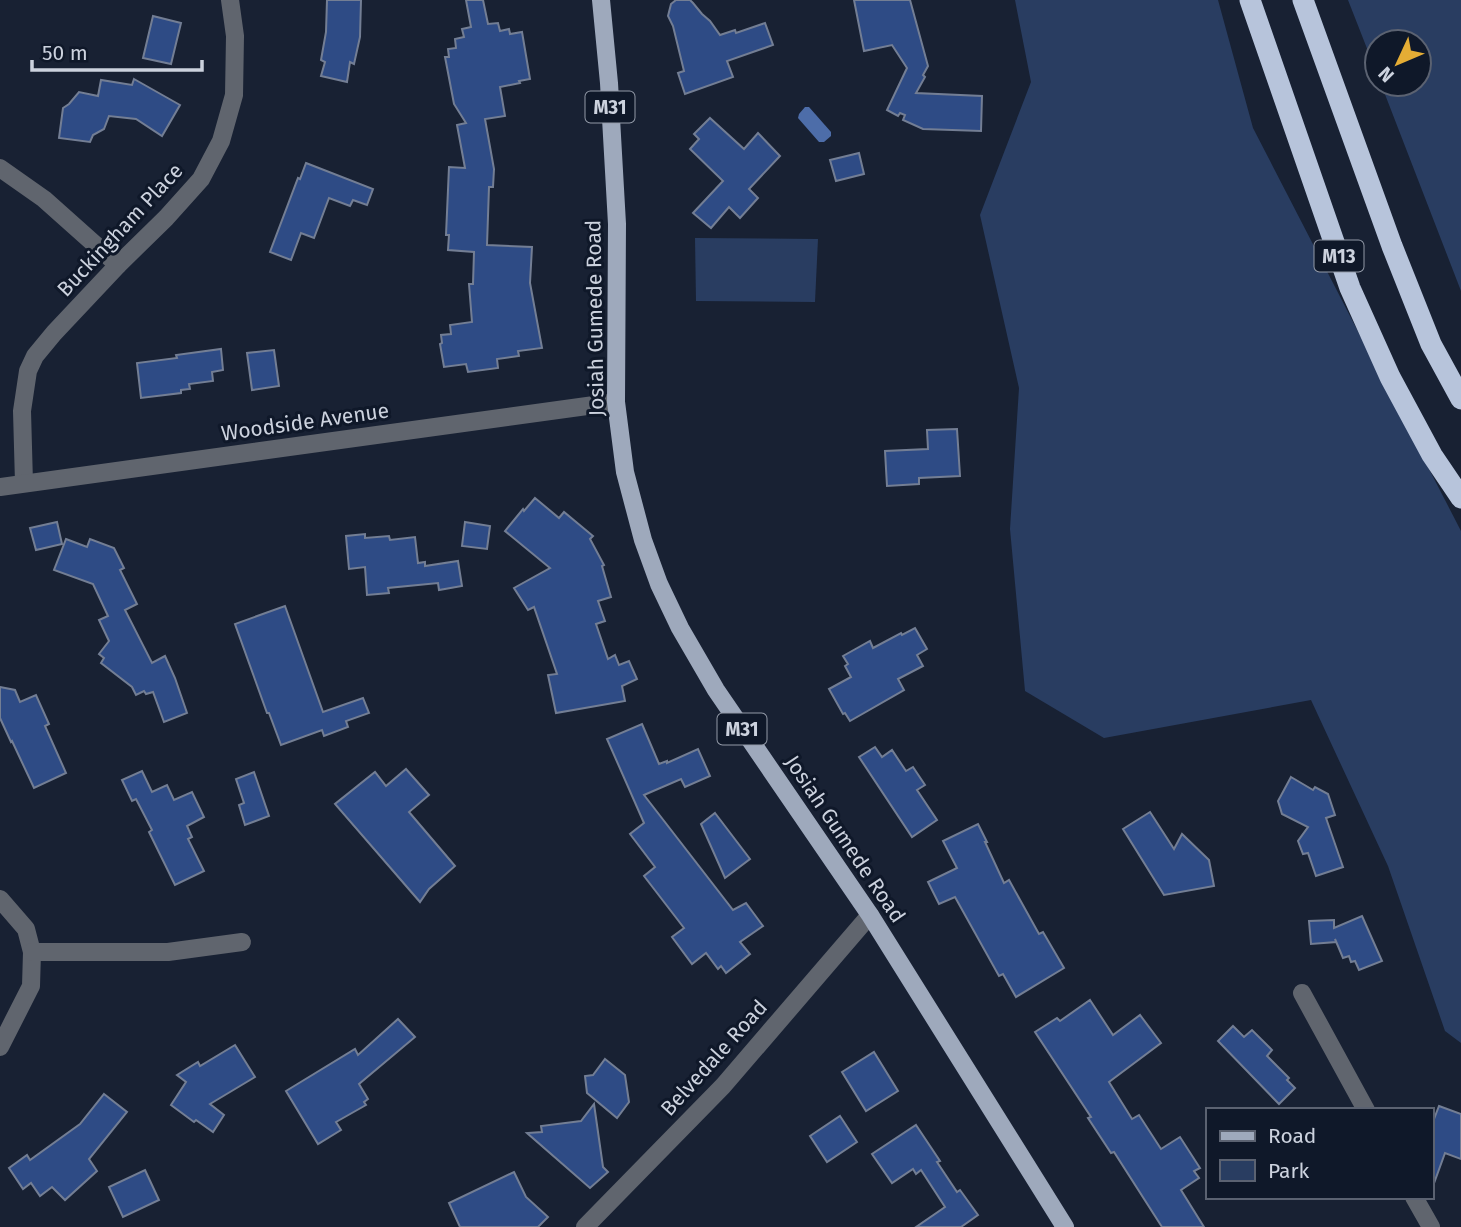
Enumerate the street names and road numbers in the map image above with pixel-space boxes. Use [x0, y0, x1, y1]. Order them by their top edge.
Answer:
road number: M31 [586, 92, 634, 122]
street label: Buckingham Place [52, 158, 188, 302]
street label: Josiah Gumede Road [580, 219, 610, 417]
road number: M13 [1314, 240, 1364, 272]
street label: Woodside Avenue [219, 397, 391, 447]
road number: M31 [718, 714, 766, 744]
street label: Josiah Gumede Road [779, 750, 911, 928]
street label: Belvedale Road [655, 995, 773, 1121]

